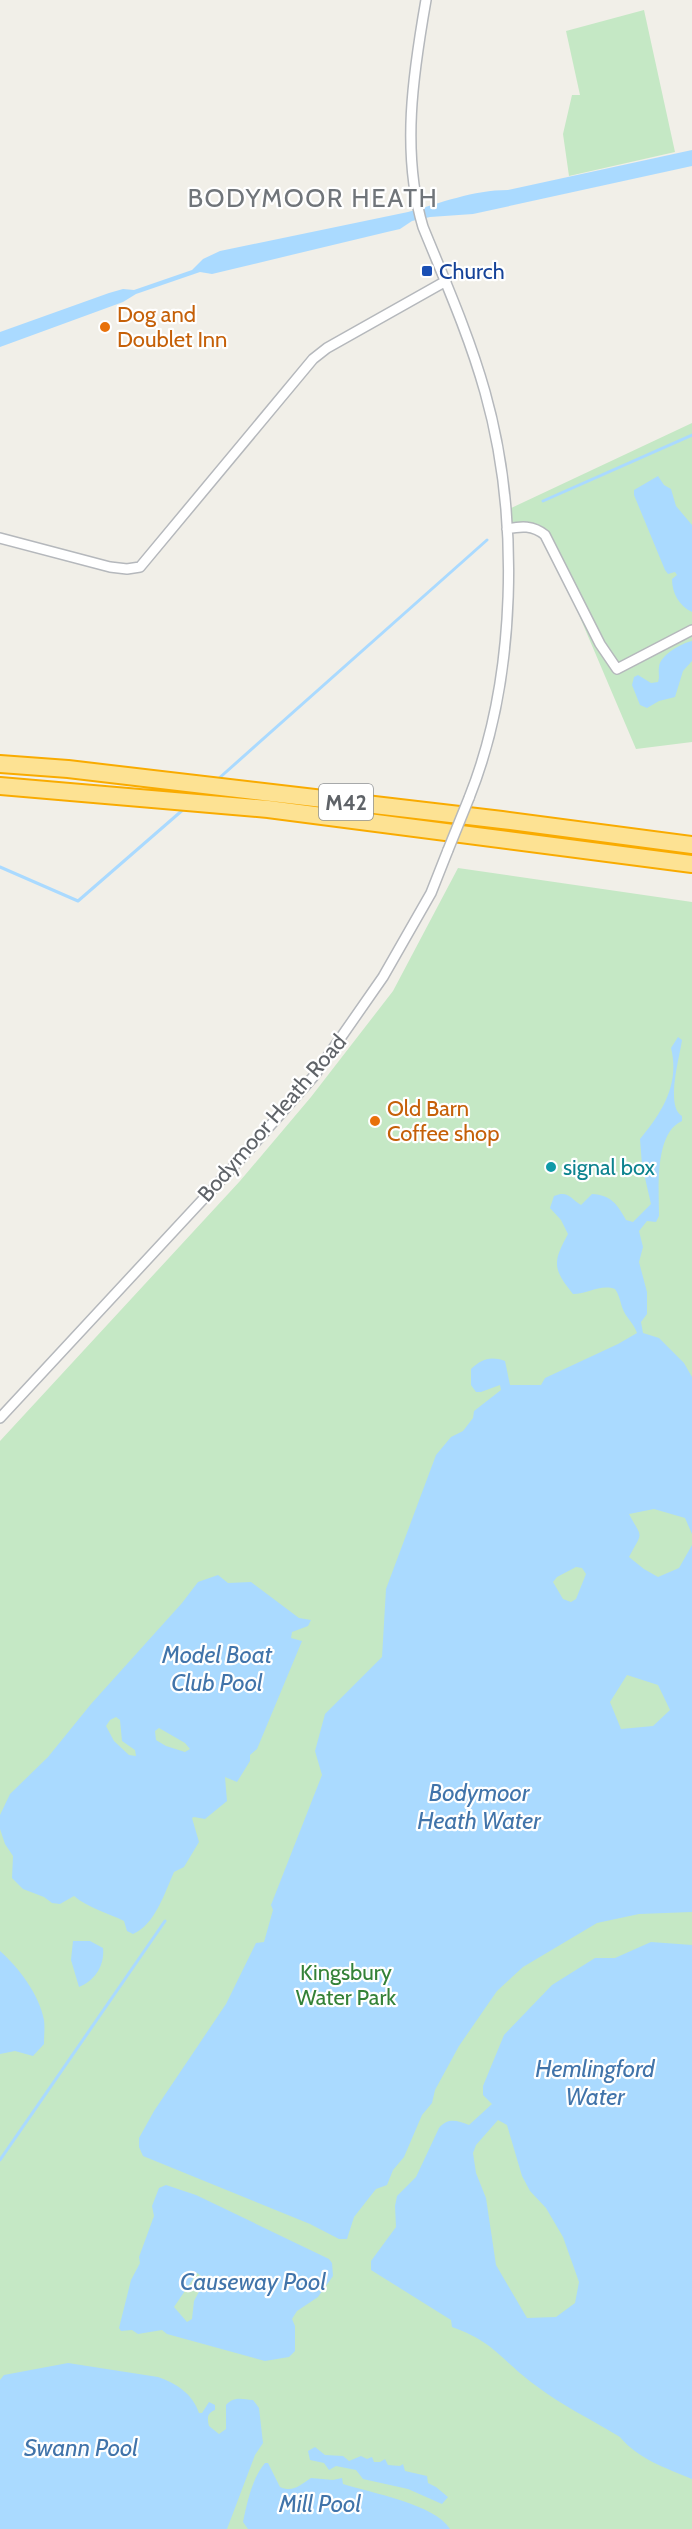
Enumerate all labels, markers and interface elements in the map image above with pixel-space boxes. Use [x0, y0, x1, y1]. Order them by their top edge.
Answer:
district label: BODYMOOR HEATH [188, 182, 438, 214]
place label: Church [439, 258, 505, 285]
marker: Church [420, 264, 434, 278]
place label: Dog and Doublet Inn [117, 301, 227, 353]
marker: Dog and Doublet Inn [98, 320, 112, 334]
road number: M42 [319, 784, 373, 820]
street label: Bodymoor Heath Road [192, 1029, 352, 1207]
place label: Old Barn Coffee shop [387, 1095, 499, 1147]
marker: Old Barn Coffee shop [368, 1114, 382, 1128]
place label: signal box [563, 1154, 656, 1181]
marker: signal box [544, 1160, 558, 1174]
water label: Model Boat Club Pool [161, 1640, 273, 1697]
water label: Bodymoor Heath Water [417, 1778, 542, 1835]
park label: Kingsbury Water Park [296, 1959, 396, 2011]
water label: Hemlingford Water [535, 2054, 655, 2111]
water label: Causeway Pool [180, 2267, 326, 2296]
water label: Swann Pool [24, 2433, 138, 2462]
water label: Mill Pool [278, 2489, 361, 2518]

